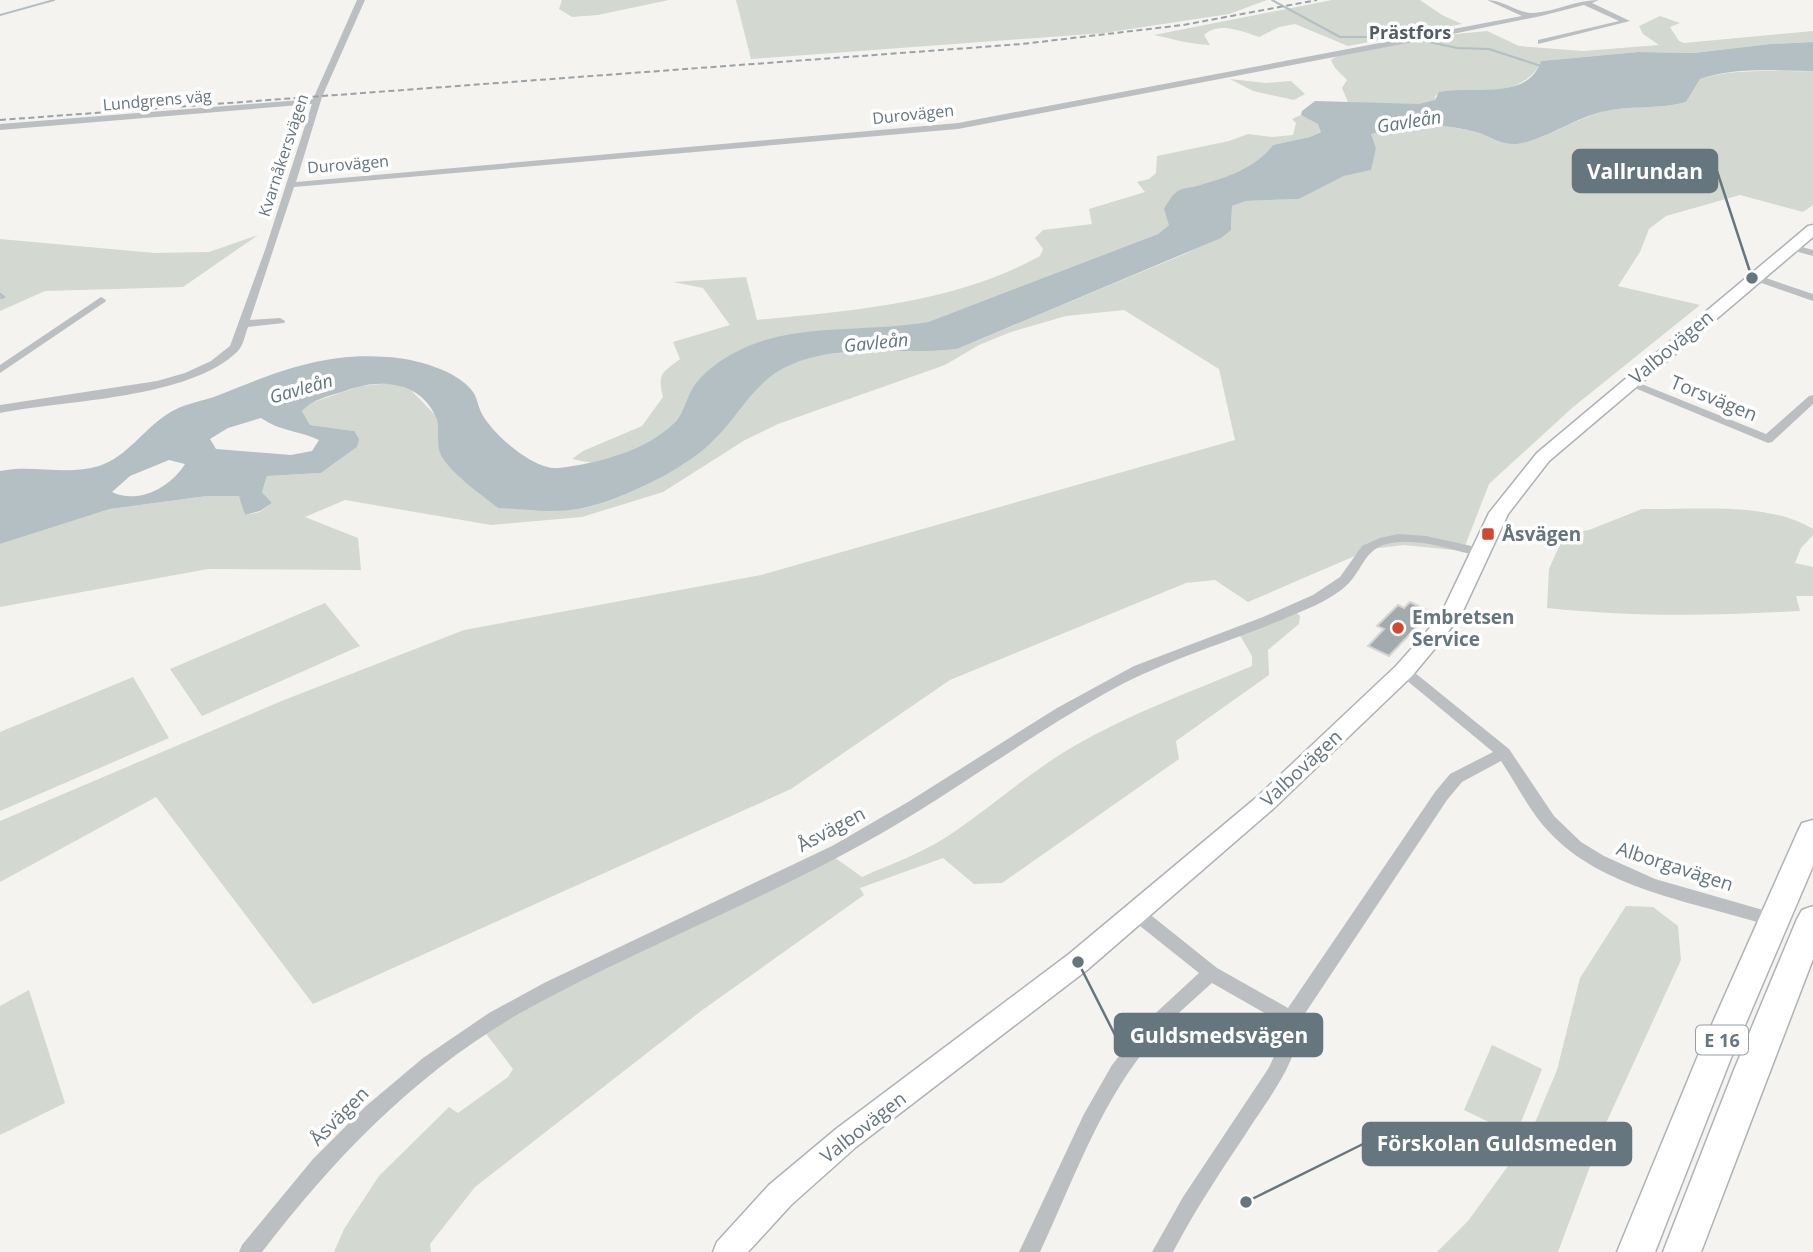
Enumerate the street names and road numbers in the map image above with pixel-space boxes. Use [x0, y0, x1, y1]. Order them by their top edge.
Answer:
street label: Lundgrens väg [102, 84, 213, 116]
street label: Kvarnåkersvägen [253, 91, 313, 219]
street label: Durovägen [871, 99, 955, 129]
street label: Durovägen [306, 149, 390, 179]
street label: Valbovägen [1623, 304, 1719, 390]
street label: Torsvägen [1667, 369, 1761, 427]
street label: Valbovägen [1255, 724, 1347, 812]
street label: Åsvägen [792, 800, 870, 858]
street label: Alborgavägen [1613, 835, 1737, 897]
road number: E 16 [1696, 1026, 1748, 1055]
street label: Åsvägen [304, 1081, 374, 1151]
street label: Valbovägen [815, 1085, 911, 1169]

